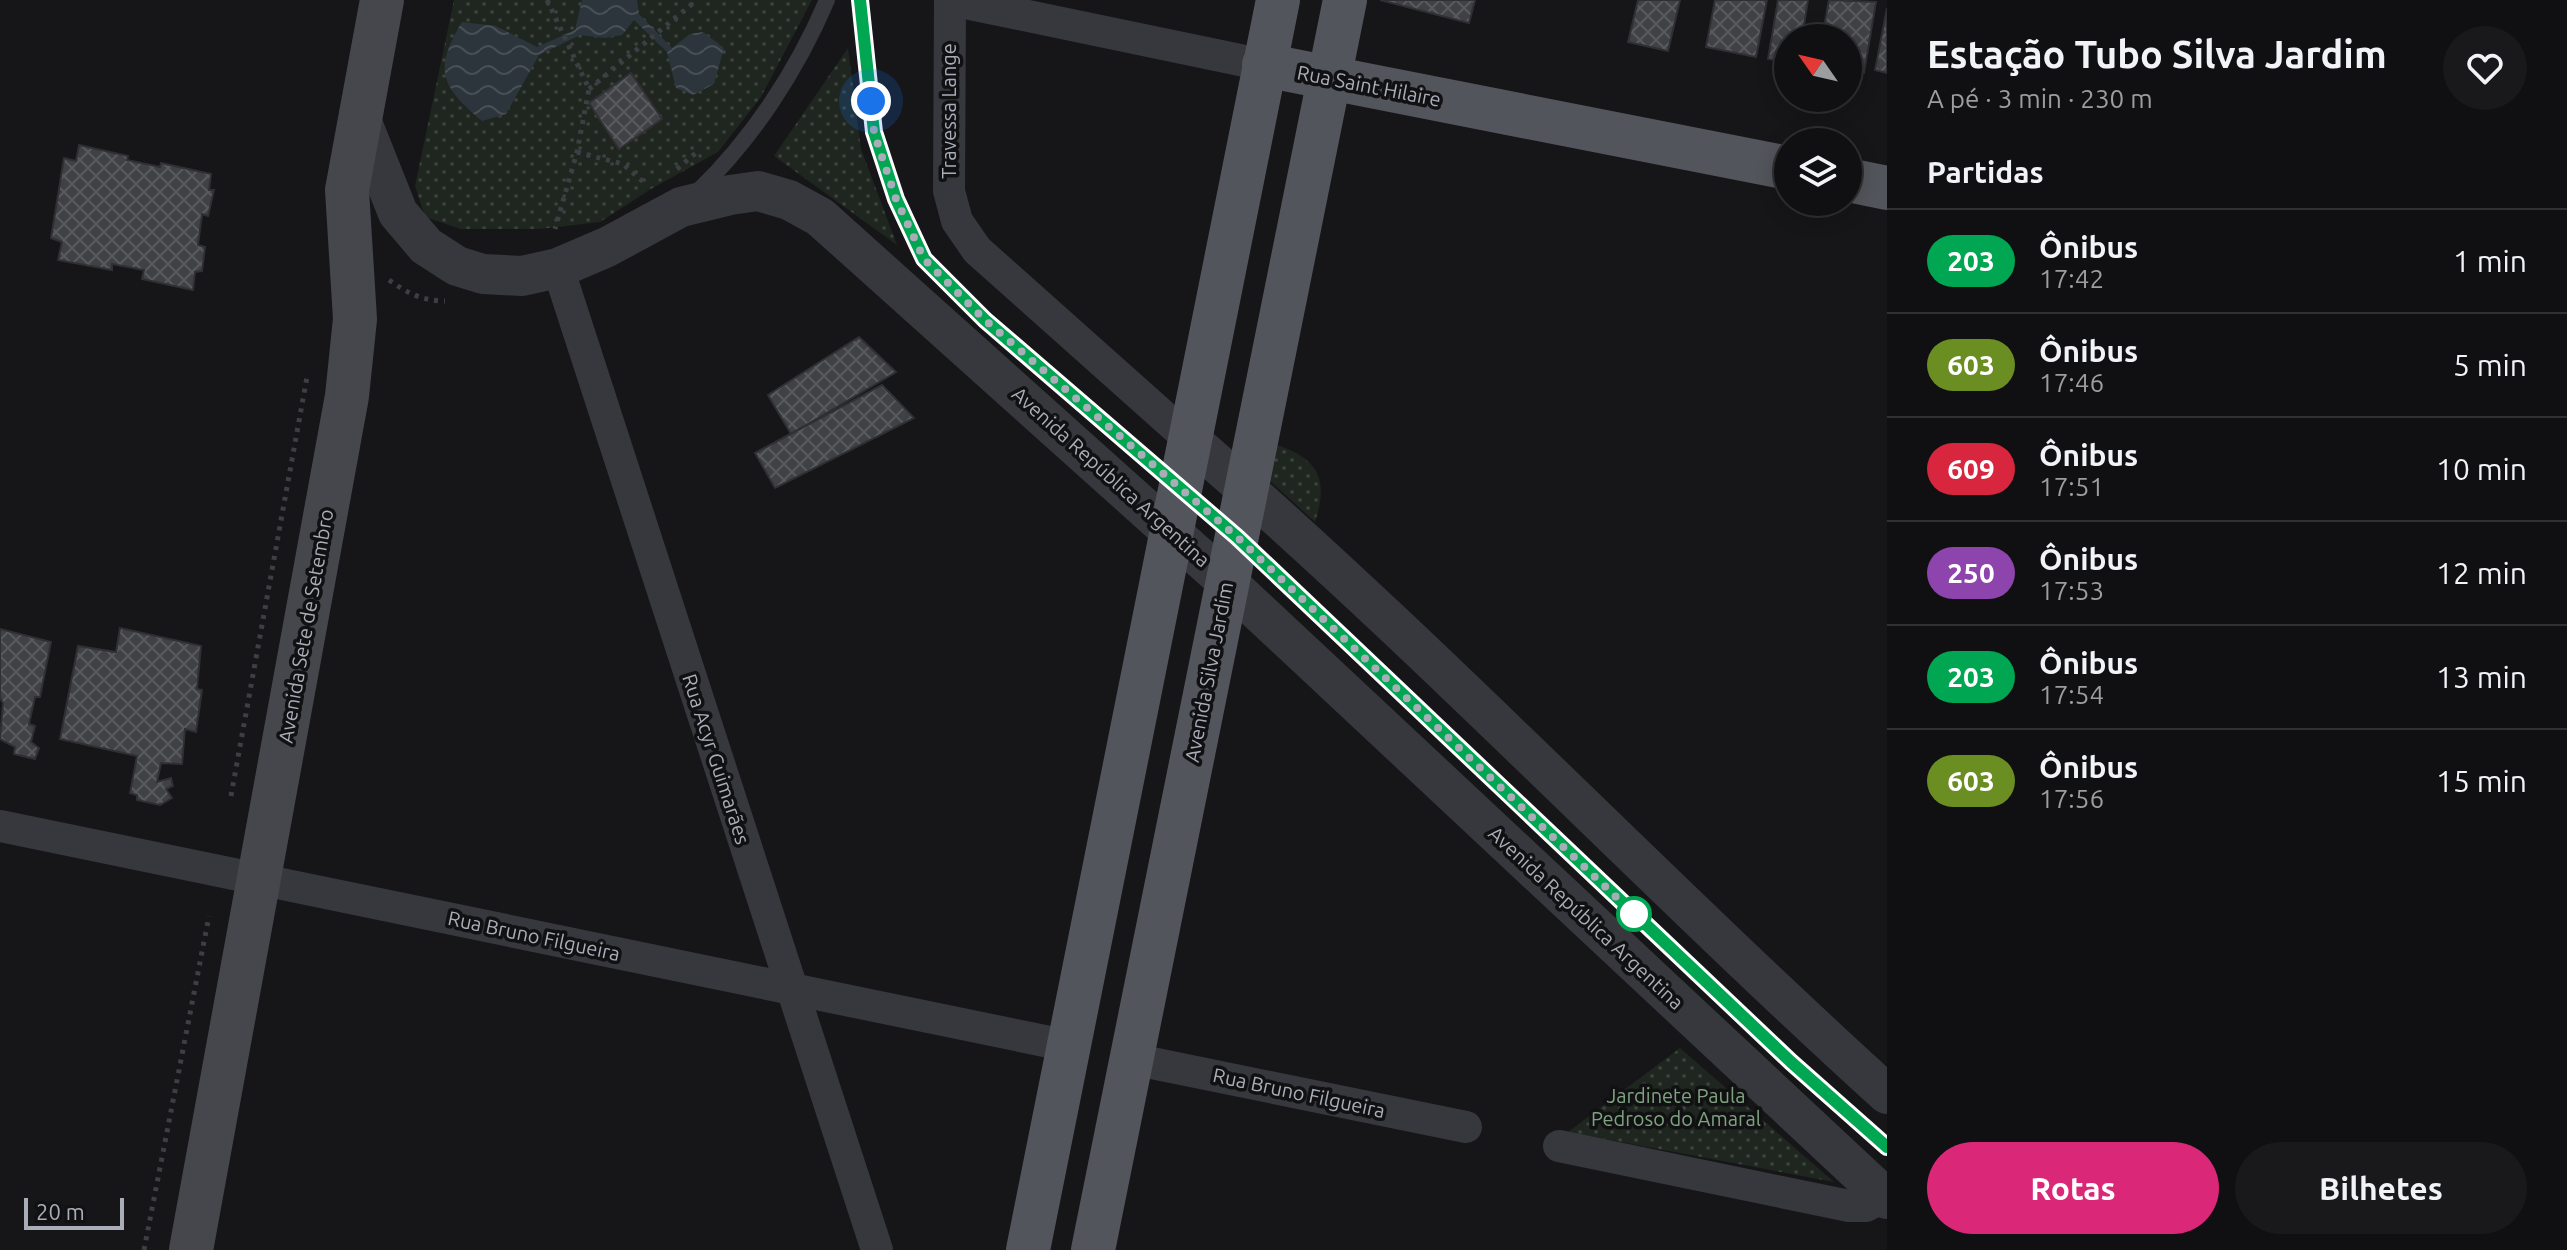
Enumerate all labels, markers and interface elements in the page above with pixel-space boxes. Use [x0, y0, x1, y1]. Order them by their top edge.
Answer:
north arrow [1774, 24, 1862, 112]
map controls [1774, 24, 1862, 216]
button: heart [2443, 26, 2527, 110]
text: Estação Tubo Silva Jardim [1927, 33, 2387, 75]
street label: Travessa Lange [937, 43, 960, 179]
street label: Rua Saint Hilaire [1295, 60, 1443, 111]
your location [851, 81, 891, 121]
text: A pé · 3 min · 230 m [1927, 84, 2153, 113]
button: layers [1774, 128, 1862, 216]
text: Partidas [1927, 155, 2044, 189]
text: Ônibus [2039, 230, 2138, 264]
text: 1 min [2453, 244, 2527, 278]
text: 203 [1947, 245, 1995, 276]
text: 17:42 [2039, 264, 2104, 293]
text: Ônibus [2039, 334, 2138, 368]
text: 5 min [2453, 348, 2527, 382]
text: 603 [1947, 349, 1995, 380]
text: 17:46 [2039, 368, 2104, 397]
street label: Avenida República Argentina [1008, 382, 1215, 571]
text: Ônibus [2039, 438, 2138, 472]
text: 10 min [2436, 452, 2527, 486]
text: 609 [1947, 453, 1995, 484]
text: 17:51 [2039, 472, 2104, 501]
street label: Avenida Sete de Setembro [274, 507, 337, 745]
text: Ônibus [2039, 542, 2138, 576]
text: 12 min [2436, 556, 2527, 590]
text: 250 [1947, 557, 1995, 588]
text: 17:53 [2039, 576, 2104, 605]
street label: Avenida Silva Jardim [1180, 580, 1237, 764]
text: Ônibus [2039, 646, 2138, 680]
text: 13 min [2436, 660, 2527, 694]
text: 203 [1947, 661, 1995, 692]
street label: Rua Acyr Guimarães [678, 671, 755, 847]
text: 17:54 [2039, 680, 2104, 709]
text: Ônibus [2039, 750, 2138, 784]
text: 15 min [2436, 764, 2527, 798]
text: 603 [1947, 765, 1995, 796]
text: 17:56 [2039, 784, 2104, 813]
street label: Avenida República Argentina [1484, 821, 1688, 1014]
unlabelled marker [1617, 897, 1651, 931]
street label: Rua Bruno Filgueira [446, 906, 622, 965]
street label: Rua Bruno Filgueira [1211, 1063, 1387, 1122]
park label: Jardinete Paula Pedroso do Amaral [1591, 1084, 1761, 1130]
button: Rotas [1927, 1142, 2219, 1234]
button: Bilhetes [2235, 1142, 2527, 1234]
scale bar [24, 1194, 124, 1230]
text: 20 m [36, 1199, 85, 1224]

